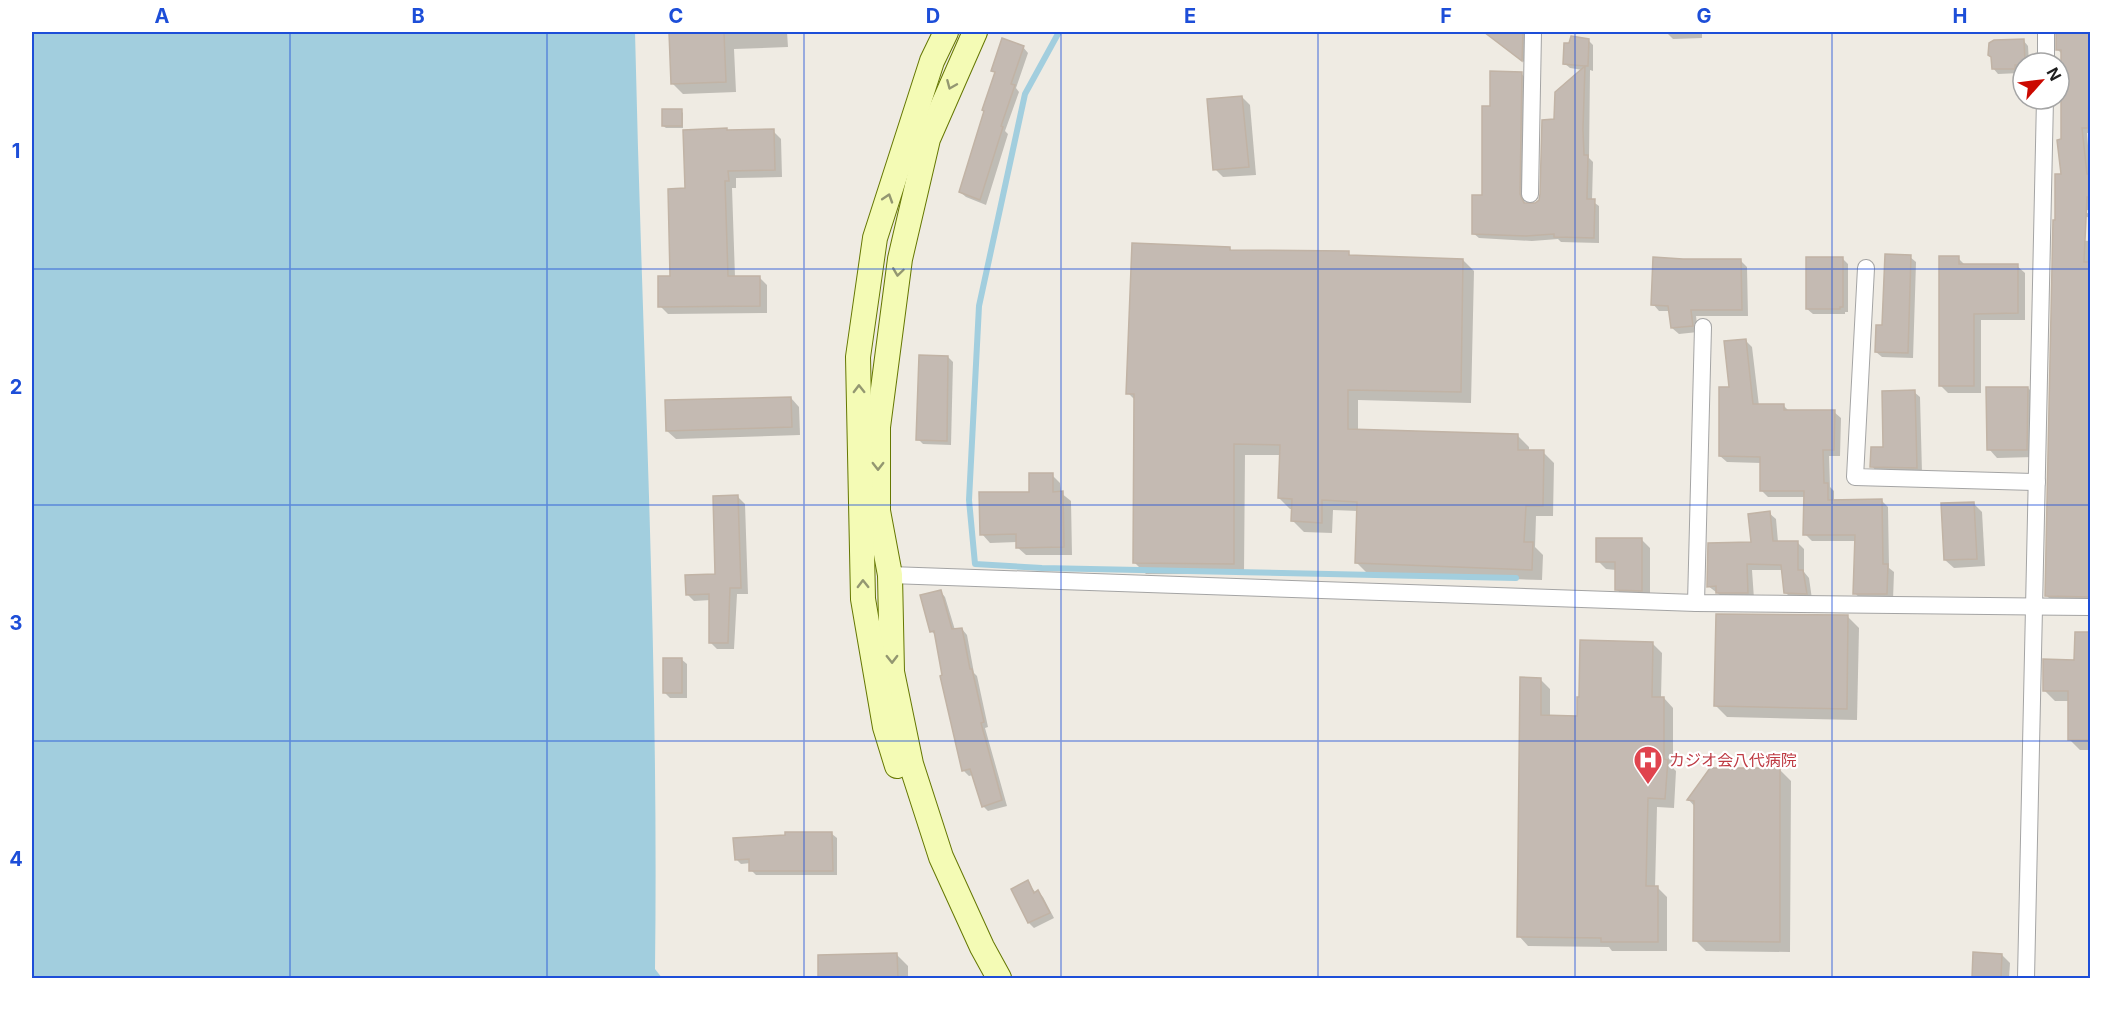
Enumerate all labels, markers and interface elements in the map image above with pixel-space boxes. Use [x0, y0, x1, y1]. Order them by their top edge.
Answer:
text: A [155, 4, 170, 28]
text: B [411, 4, 425, 28]
text: C [669, 4, 683, 28]
text: D [926, 4, 940, 28]
text: E [1184, 4, 1196, 28]
text: F [1440, 4, 1452, 28]
text: G [1696, 4, 1712, 28]
text: H [1953, 4, 1967, 28]
north arrow [2011, 51, 2071, 111]
text: N [2043, 64, 2066, 84]
one-way arrow [946, 79, 958, 90]
text: 1 [12, 139, 20, 163]
one-way arrow [880, 193, 893, 204]
one-way arrow [893, 267, 905, 277]
text: 2 [10, 375, 22, 399]
one-way arrow [853, 385, 865, 394]
one-way arrow [872, 461, 884, 470]
one-way arrow [857, 580, 869, 589]
text: 3 [10, 611, 22, 635]
one-way arrow [886, 655, 898, 664]
hospital icon: カジオ会八代病院 [1632, 744, 1664, 786]
place label: カジオ会八代病院 [1669, 750, 1797, 770]
text: 4 [9, 847, 23, 871]

